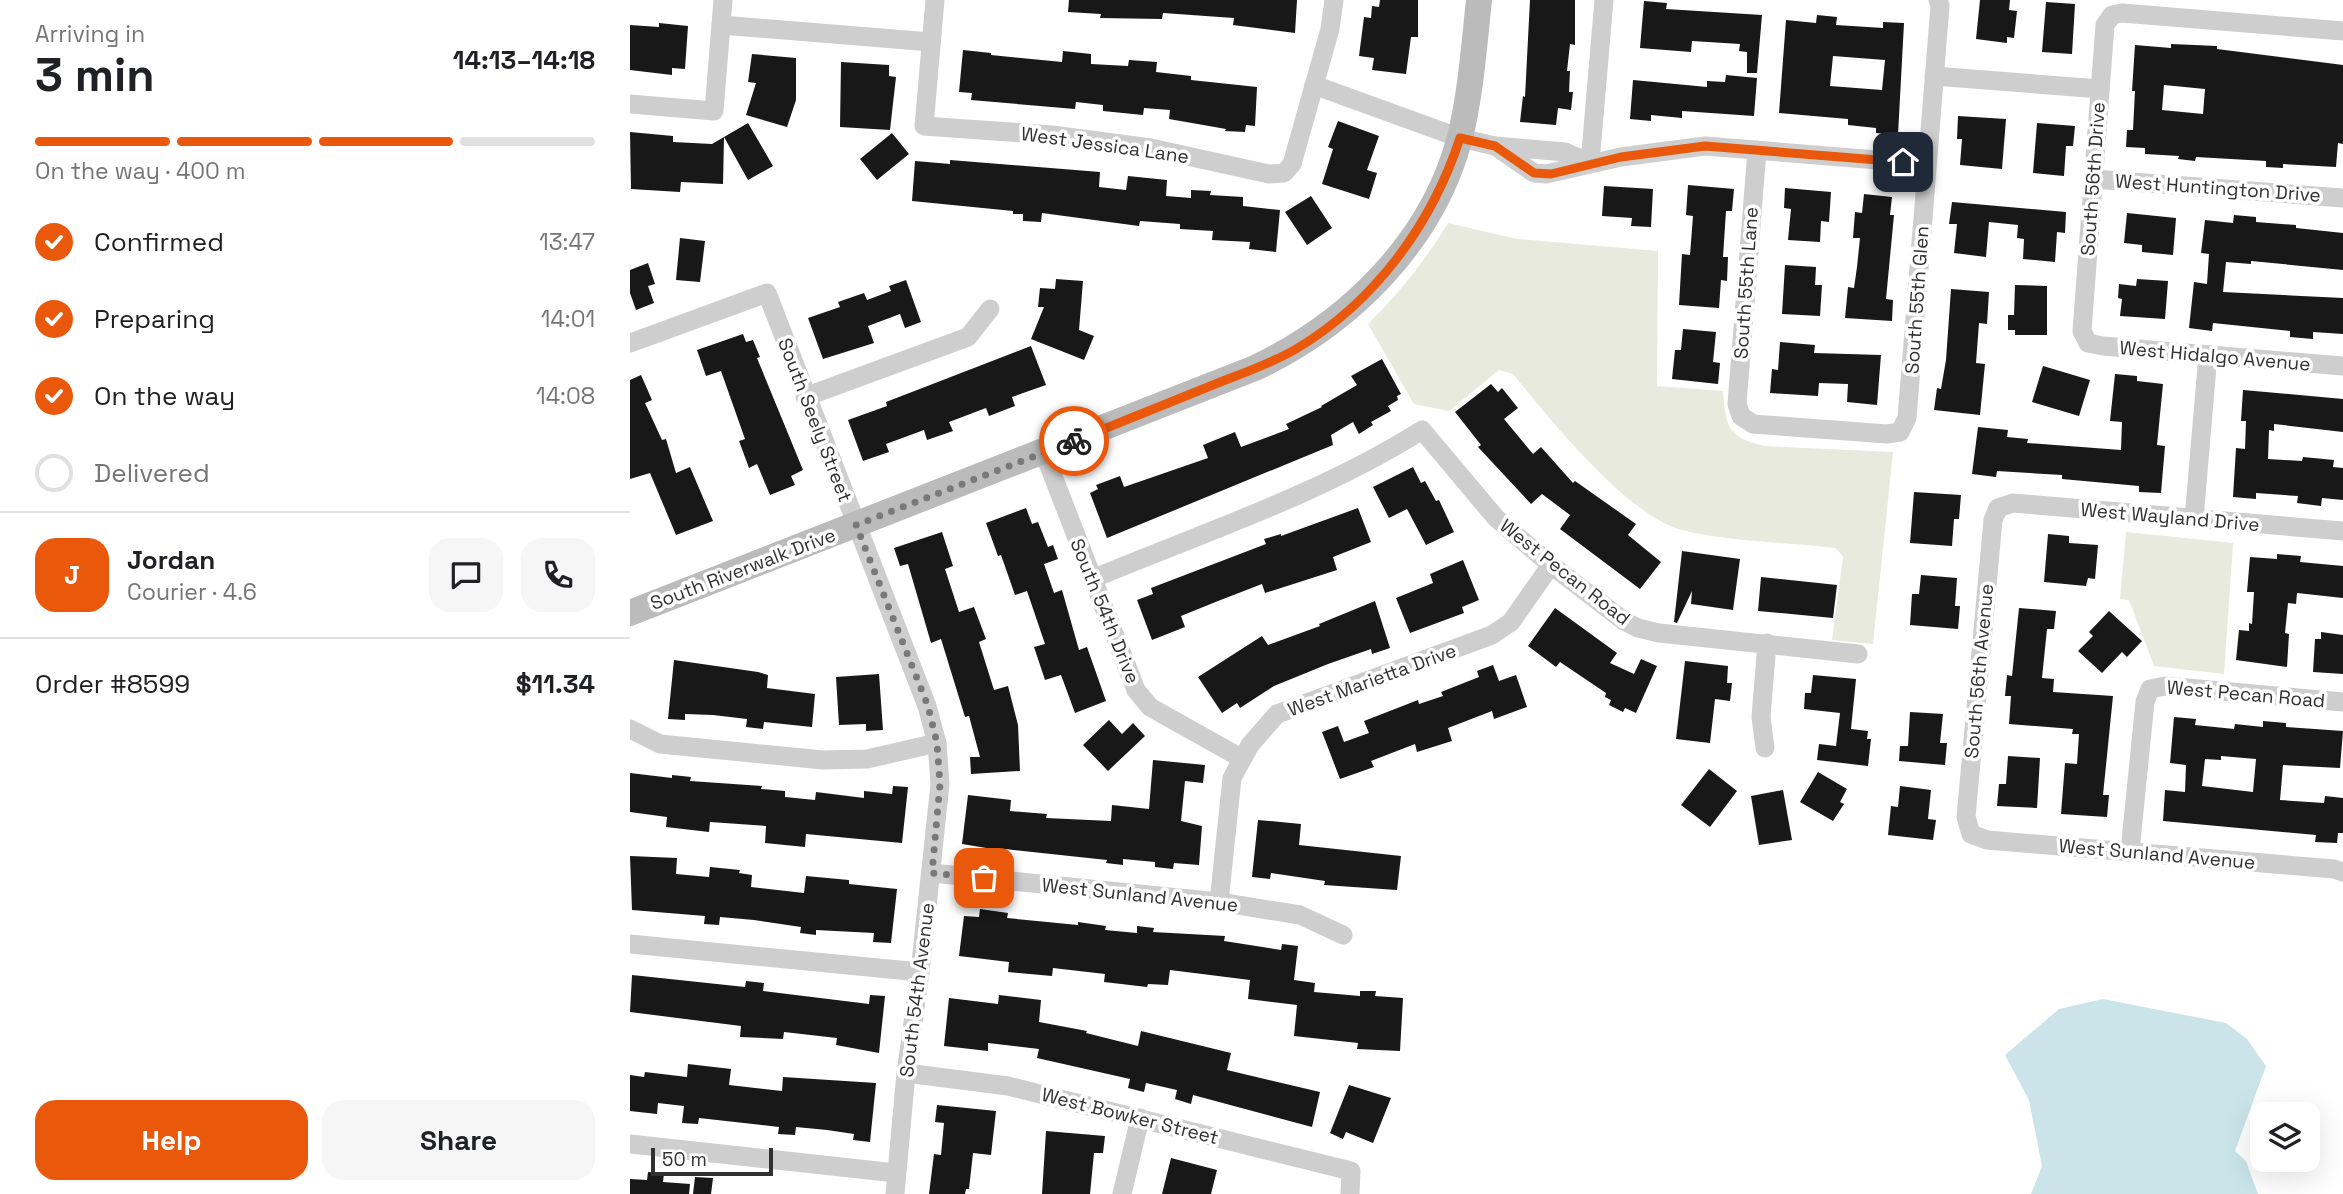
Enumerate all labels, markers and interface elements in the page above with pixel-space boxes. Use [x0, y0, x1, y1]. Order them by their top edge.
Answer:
text: Arriving in [35, 19, 145, 49]
text: 14:13–14:18 [453, 43, 595, 77]
text: 3 min [35, 46, 155, 104]
street label: South 56th Drive [2075, 101, 2111, 257]
street label: West Jessica Lane [1020, 121, 1190, 169]
pin [1873, 132, 1933, 192]
icon: home [1884, 143, 1922, 181]
text: On the way · 400 m [35, 156, 246, 186]
street label: West Huntington Drive [2114, 168, 2322, 208]
street label: South 55th Lane [1728, 206, 1764, 360]
icon: check [35, 223, 73, 261]
text: Confirmed [94, 225, 224, 259]
street label: South 55th Glen [1899, 225, 1935, 375]
text: 13:47 [539, 227, 595, 257]
icon: check [35, 300, 73, 338]
text: Preparing [94, 302, 215, 336]
text: 14:01 [541, 304, 595, 334]
street label: South Seely Street [772, 334, 858, 506]
street label: West Hidalgo Avenue [2118, 335, 2312, 377]
icon: check [35, 377, 73, 415]
text: On the way [94, 379, 235, 413]
text: 14:08 [536, 381, 595, 411]
courier [1039, 406, 1109, 476]
icon: bike [1055, 422, 1093, 460]
text: Delivered [94, 456, 210, 490]
street label: West Wayland Drive [2080, 497, 2260, 537]
street label: West Pecan Road [1495, 513, 1635, 631]
street label: South Riverwalk Drive [647, 522, 839, 616]
street label: South 54th Drive [1065, 535, 1145, 687]
button: chat [429, 538, 503, 612]
button: phone [521, 538, 595, 612]
text: Jordan [127, 543, 215, 577]
text: J [64, 558, 80, 592]
text: Courier · 4.6 [127, 577, 257, 607]
street label: South 56th Avenue [1959, 583, 1999, 759]
street label: West Marietta Drive [1284, 638, 1460, 722]
text: Order #8599 [35, 667, 190, 701]
text: $11.34 [516, 667, 595, 701]
street label: West Pecan Road [2166, 675, 2326, 713]
street label: West Sunland Avenue [2058, 833, 2256, 875]
pin [954, 848, 1014, 908]
icon: bag [965, 859, 1003, 897]
street label: West Sunland Avenue [1041, 872, 1239, 918]
street label: South 54th Avenue [894, 901, 940, 1079]
street label: West Bowker Street [1039, 1082, 1221, 1150]
button: Help [35, 1100, 308, 1180]
button: Share [322, 1100, 595, 1180]
map controls [2250, 1102, 2320, 1172]
button: layers [2250, 1102, 2320, 1172]
scale bar [651, 1145, 774, 1177]
text: 50 m [662, 1147, 707, 1172]

